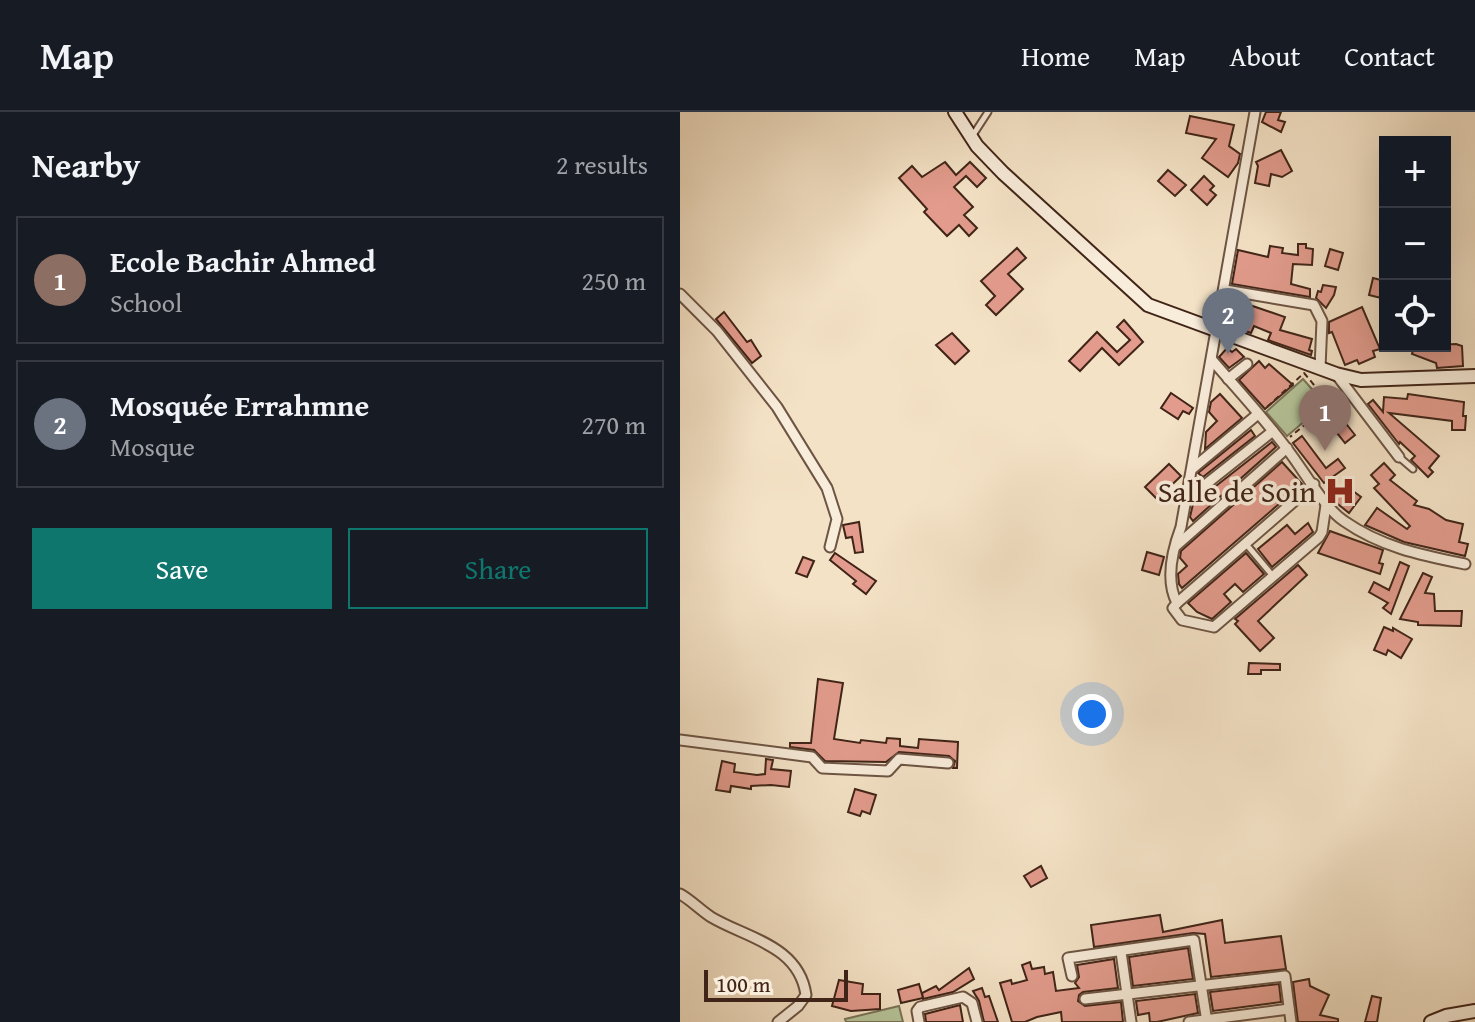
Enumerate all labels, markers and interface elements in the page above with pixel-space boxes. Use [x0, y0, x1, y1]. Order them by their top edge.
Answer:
text: Map [40, 27, 114, 83]
text: Home [1021, 35, 1090, 76]
text: Map [1134, 35, 1186, 76]
text: About [1230, 35, 1300, 76]
text: Contact [1344, 35, 1435, 76]
map controls [1379, 136, 1451, 352]
button: + [1379, 136, 1451, 208]
text: Nearby [32, 140, 141, 189]
text: 2 results [556, 145, 648, 184]
button: − [1379, 208, 1451, 280]
text: Ecole Bachir Ahmed [110, 239, 376, 283]
text: 1 [53, 261, 67, 300]
text: 250 m [581, 261, 646, 300]
button: locate [1379, 280, 1451, 352]
text: School [110, 283, 182, 322]
pin: 2 [1202, 288, 1254, 354]
text: Mosquée Errahmne [110, 383, 369, 427]
pin: 1 [1299, 385, 1351, 451]
text: 2 [53, 405, 67, 444]
text: 270 m [581, 405, 646, 444]
text: Mosque [110, 427, 195, 466]
place label: Salle de Soin [1158, 469, 1316, 513]
hospital icon: Salle de Soin [1323, 474, 1357, 508]
button: Save [32, 528, 332, 609]
button: Share [348, 528, 648, 609]
your location [1072, 694, 1112, 734]
scale bar [704, 966, 848, 1002]
text: 100 m [716, 968, 771, 1000]

